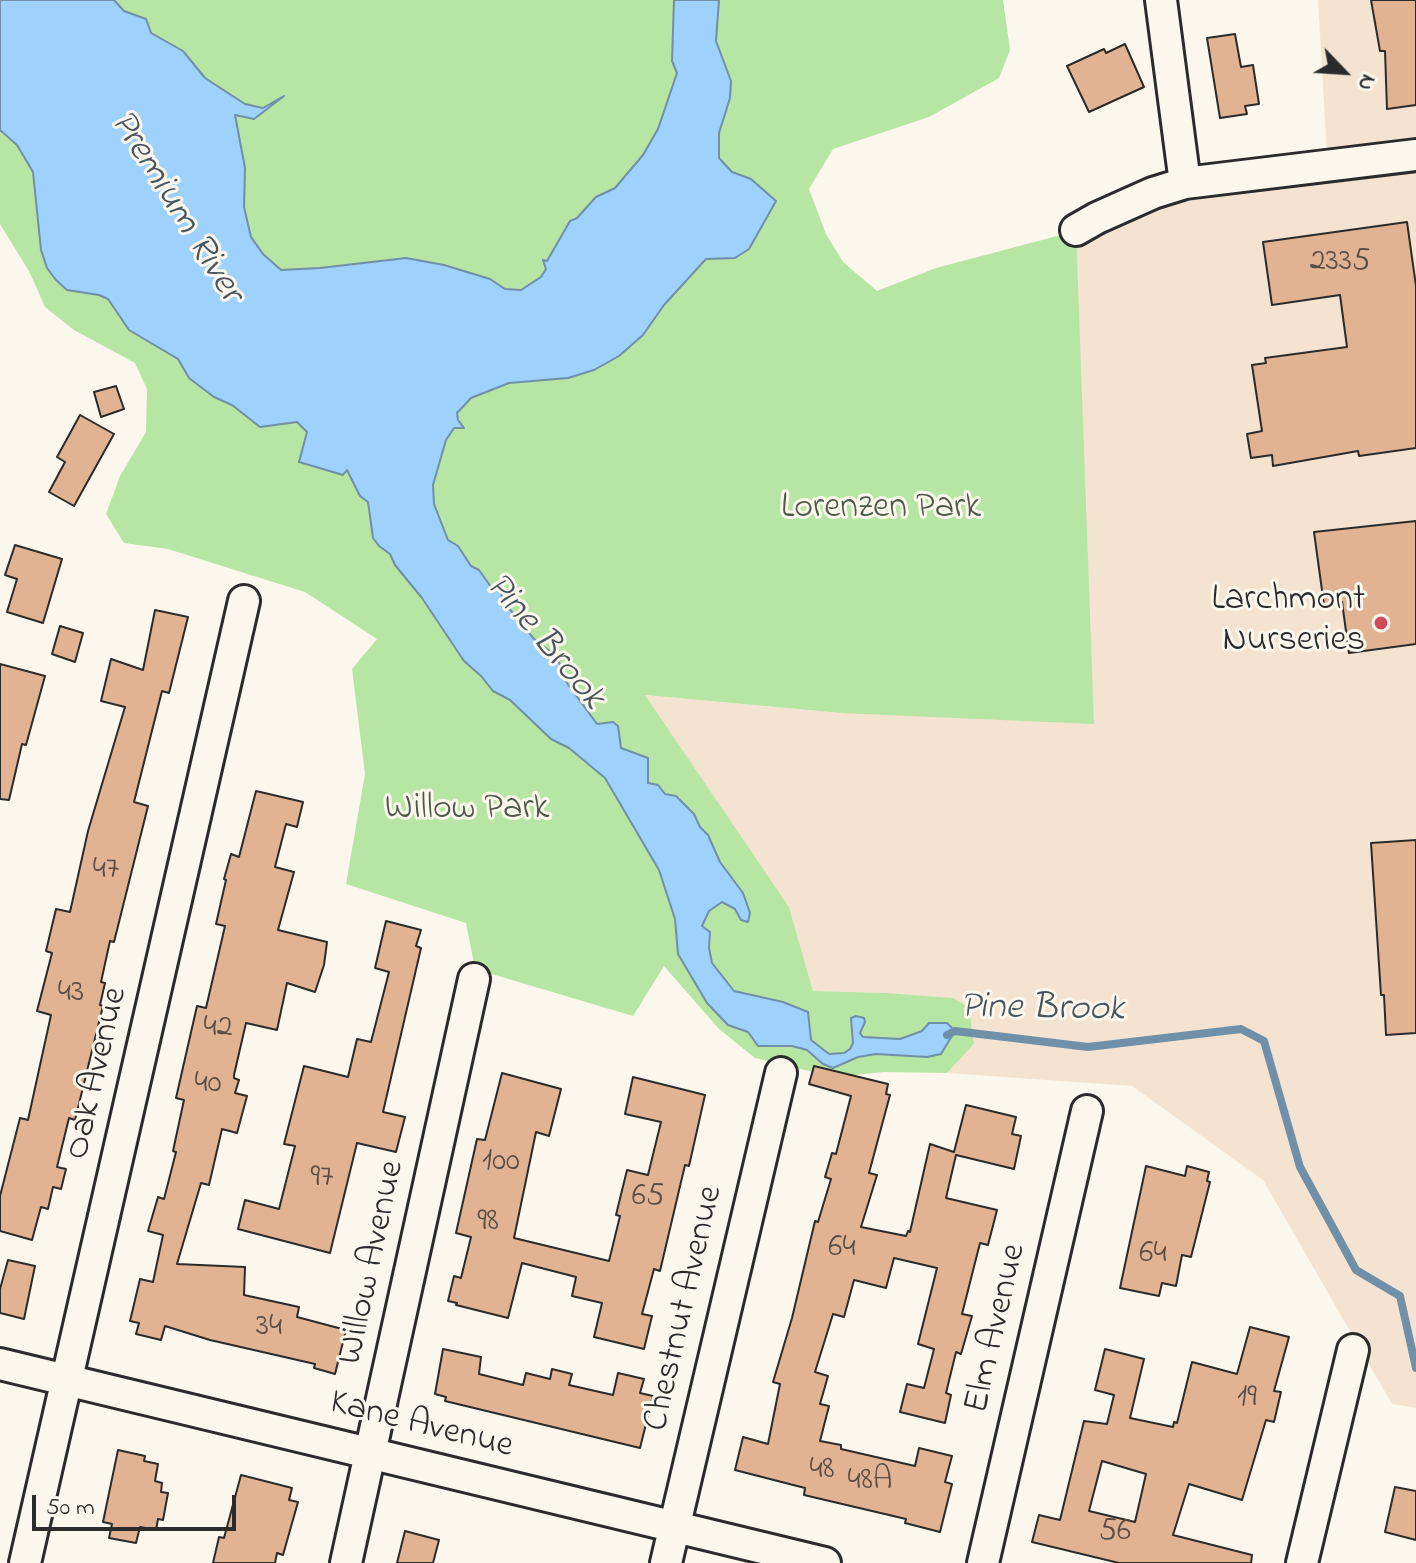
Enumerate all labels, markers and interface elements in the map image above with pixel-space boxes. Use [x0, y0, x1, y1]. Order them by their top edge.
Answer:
north arrow [1304, 32, 1384, 112]
text: N [1348, 69, 1383, 96]
water label: Premium River [97, 104, 251, 312]
house number: 2335 [1310, 245, 1370, 283]
park label: Lorenzen Park [781, 488, 981, 532]
water label: Pine Brook [473, 565, 613, 721]
place label: Larchmont Nurseries [1211, 580, 1365, 665]
marker: Larchmont Nurseries [1372, 614, 1390, 632]
park label: Willow Park [385, 789, 549, 833]
house number: 47 [93, 853, 119, 891]
house number: 43 [58, 976, 84, 1014]
street label: Oak Avenue [58, 984, 140, 1164]
water label: Pine Brook [960, 987, 1124, 1035]
house number: 42 [203, 1011, 233, 1049]
house number: 40 [194, 1067, 222, 1105]
house number: 100 [482, 1145, 520, 1183]
street label: Willow Avenue [331, 1157, 417, 1369]
house number: 97 [311, 1161, 333, 1199]
house number: 65 [632, 1180, 664, 1218]
street label: Chestnut Avenue [637, 1182, 735, 1436]
house number: 98 [477, 1205, 499, 1243]
house number: 64 [828, 1231, 856, 1269]
house number: 64 [1139, 1237, 1167, 1275]
street label: Elm Avenue [958, 1240, 1038, 1418]
house number: 34 [256, 1310, 282, 1348]
house number: 19 [1237, 1381, 1257, 1419]
street label: Kane Avenue [325, 1383, 517, 1471]
house number: 48 [809, 1453, 835, 1491]
house number: 48A [848, 1464, 892, 1502]
scale bar [36, 1479, 240, 1529]
text: 50 m [46, 1491, 95, 1526]
house number: 56 [1099, 1515, 1131, 1553]

